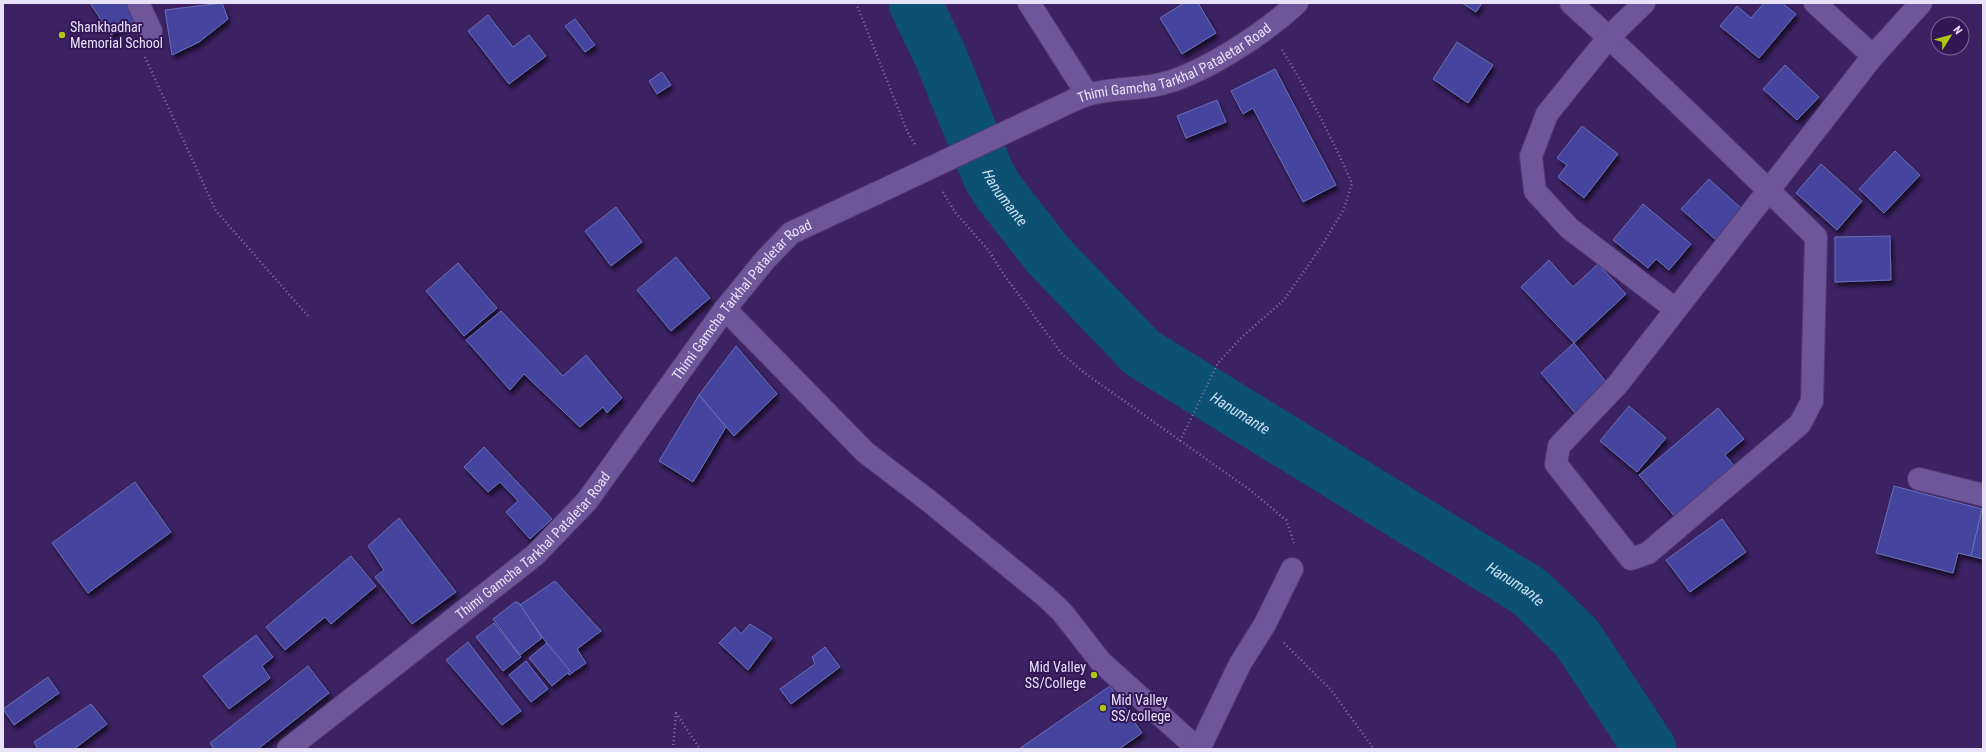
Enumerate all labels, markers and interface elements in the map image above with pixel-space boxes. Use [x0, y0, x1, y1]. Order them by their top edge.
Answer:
north arrow [1930, 16, 1970, 56]
place label: Shankhadhar Memorial School [70, 19, 163, 51]
street label: Thimi Gamcha Tarkhal Pataletar Road [1075, 20, 1274, 106]
text: N [1950, 24, 1965, 37]
marker: Shankhadhar Memorial School [57, 30, 67, 40]
water label: Hanumante [978, 167, 1031, 230]
street label: Thimi Gamcha Tarkhal Pataletar Road [669, 217, 814, 383]
water label: Hanumante [1207, 388, 1273, 439]
street label: Thimi Gamcha Tarkhal Pataletar Road [452, 469, 613, 622]
water label: Hanumante [1483, 558, 1548, 610]
place label: Mid Valley SS/College [1025, 659, 1086, 691]
marker: Mid Valley SS/College [1089, 670, 1099, 680]
place label: Mid Valley SS/college [1111, 692, 1171, 724]
marker: Mid Valley SS/college [1098, 703, 1108, 713]

